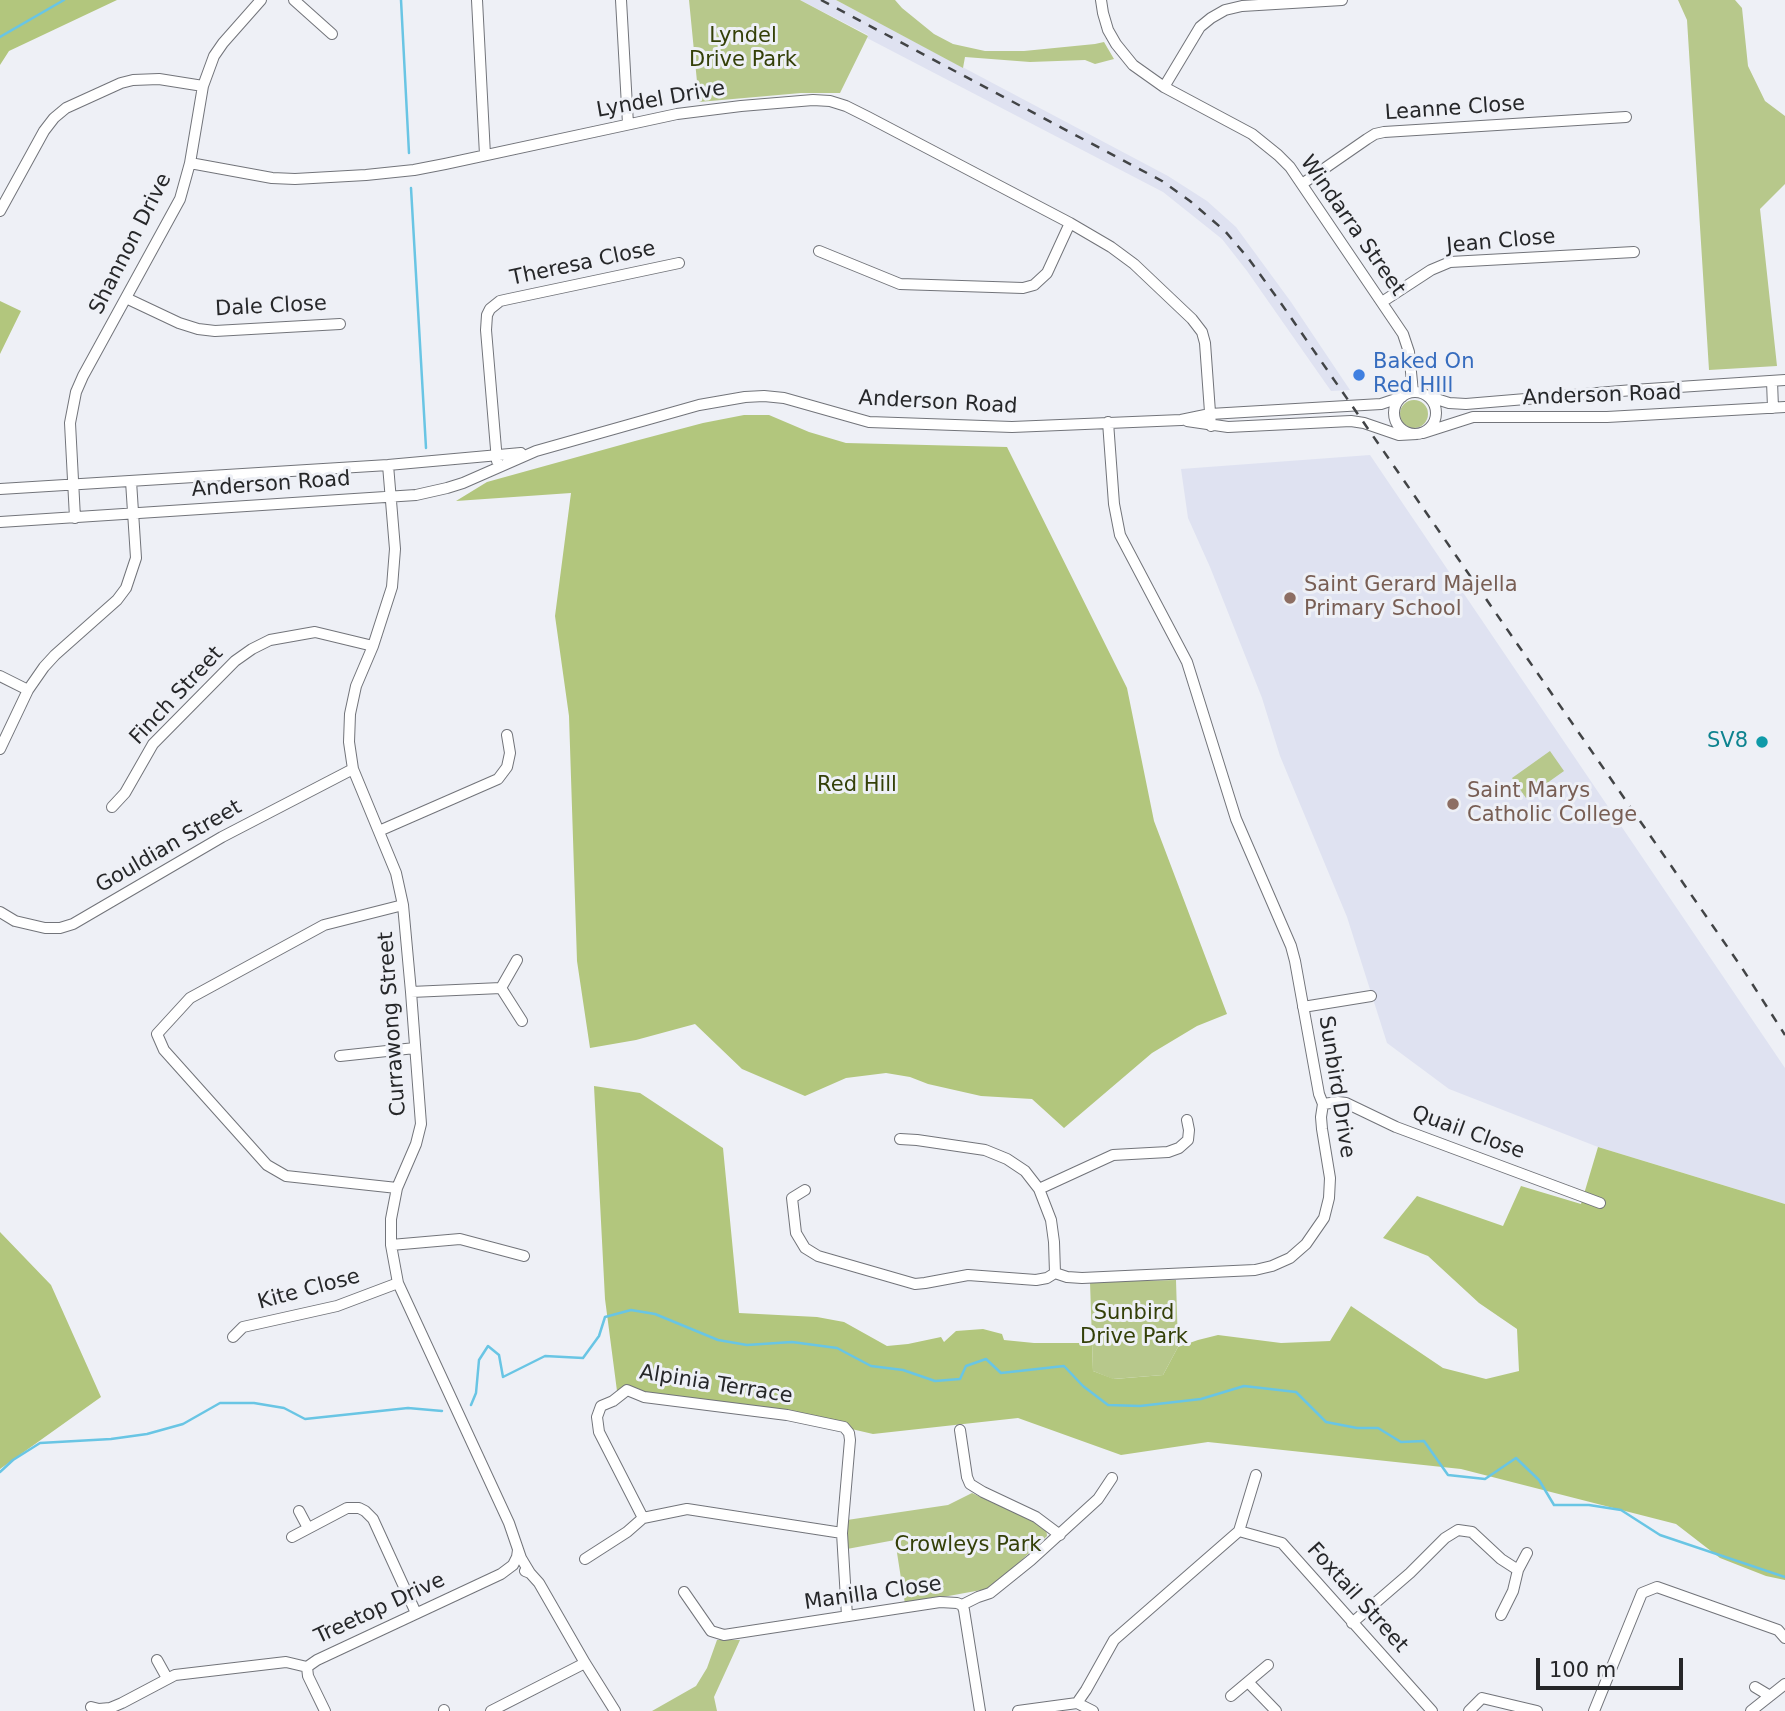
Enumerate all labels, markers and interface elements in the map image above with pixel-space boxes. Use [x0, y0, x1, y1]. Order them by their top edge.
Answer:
park label: Lyndel Drive Park [689, 24, 797, 74]
street label: Lyndel Drive [595, 76, 727, 124]
street label: Leanne Close [1384, 92, 1526, 126]
street label: Windarra Street [1294, 151, 1410, 301]
street label: Shannon Drive [85, 169, 177, 319]
street label: Jean Close [1446, 225, 1556, 259]
street label: Theresa Close [508, 236, 658, 292]
street label: Dale Close [215, 291, 327, 323]
place label: Baked On Red HIll [1373, 350, 1474, 400]
marker: Baked On Red HIll [1351, 367, 1367, 383]
street label: Anderson Road [1522, 381, 1682, 411]
street label: Anderson Road [858, 386, 1018, 420]
street label: Anderson Road [191, 467, 351, 503]
place label: Saint Gerard Majella Primary School [1304, 573, 1517, 623]
marker: Saint Gerard Majella Primary School [1282, 590, 1298, 606]
street label: Finch Street [125, 642, 229, 750]
place label: SV8 [1707, 729, 1748, 755]
marker: SV8 [1754, 734, 1770, 750]
park label: Red Hill [817, 773, 897, 799]
place label: Saint Marys Catholic College [1467, 779, 1637, 829]
street label: Gouldian Street [92, 795, 246, 899]
marker: Saint Marys Catholic College [1445, 796, 1461, 812]
street label: Currawong Street [374, 931, 412, 1117]
street label: Sunbird Drive [1312, 1014, 1360, 1160]
street label: Quail Close [1408, 1101, 1528, 1165]
street label: Kite Close [255, 1264, 363, 1316]
park label: Sunbird Drive Park [1080, 1301, 1188, 1351]
street label: Alpinia Terrace [638, 1360, 794, 1410]
park label: Crowleys Park [894, 1533, 1042, 1559]
street label: Foxtail Street [1301, 1538, 1413, 1658]
street label: Treetop Drive [311, 1568, 449, 1650]
street label: Manilla Close [803, 1572, 943, 1616]
scale bar [1540, 1644, 1687, 1688]
text: 100 m [1549, 1658, 1616, 1682]

